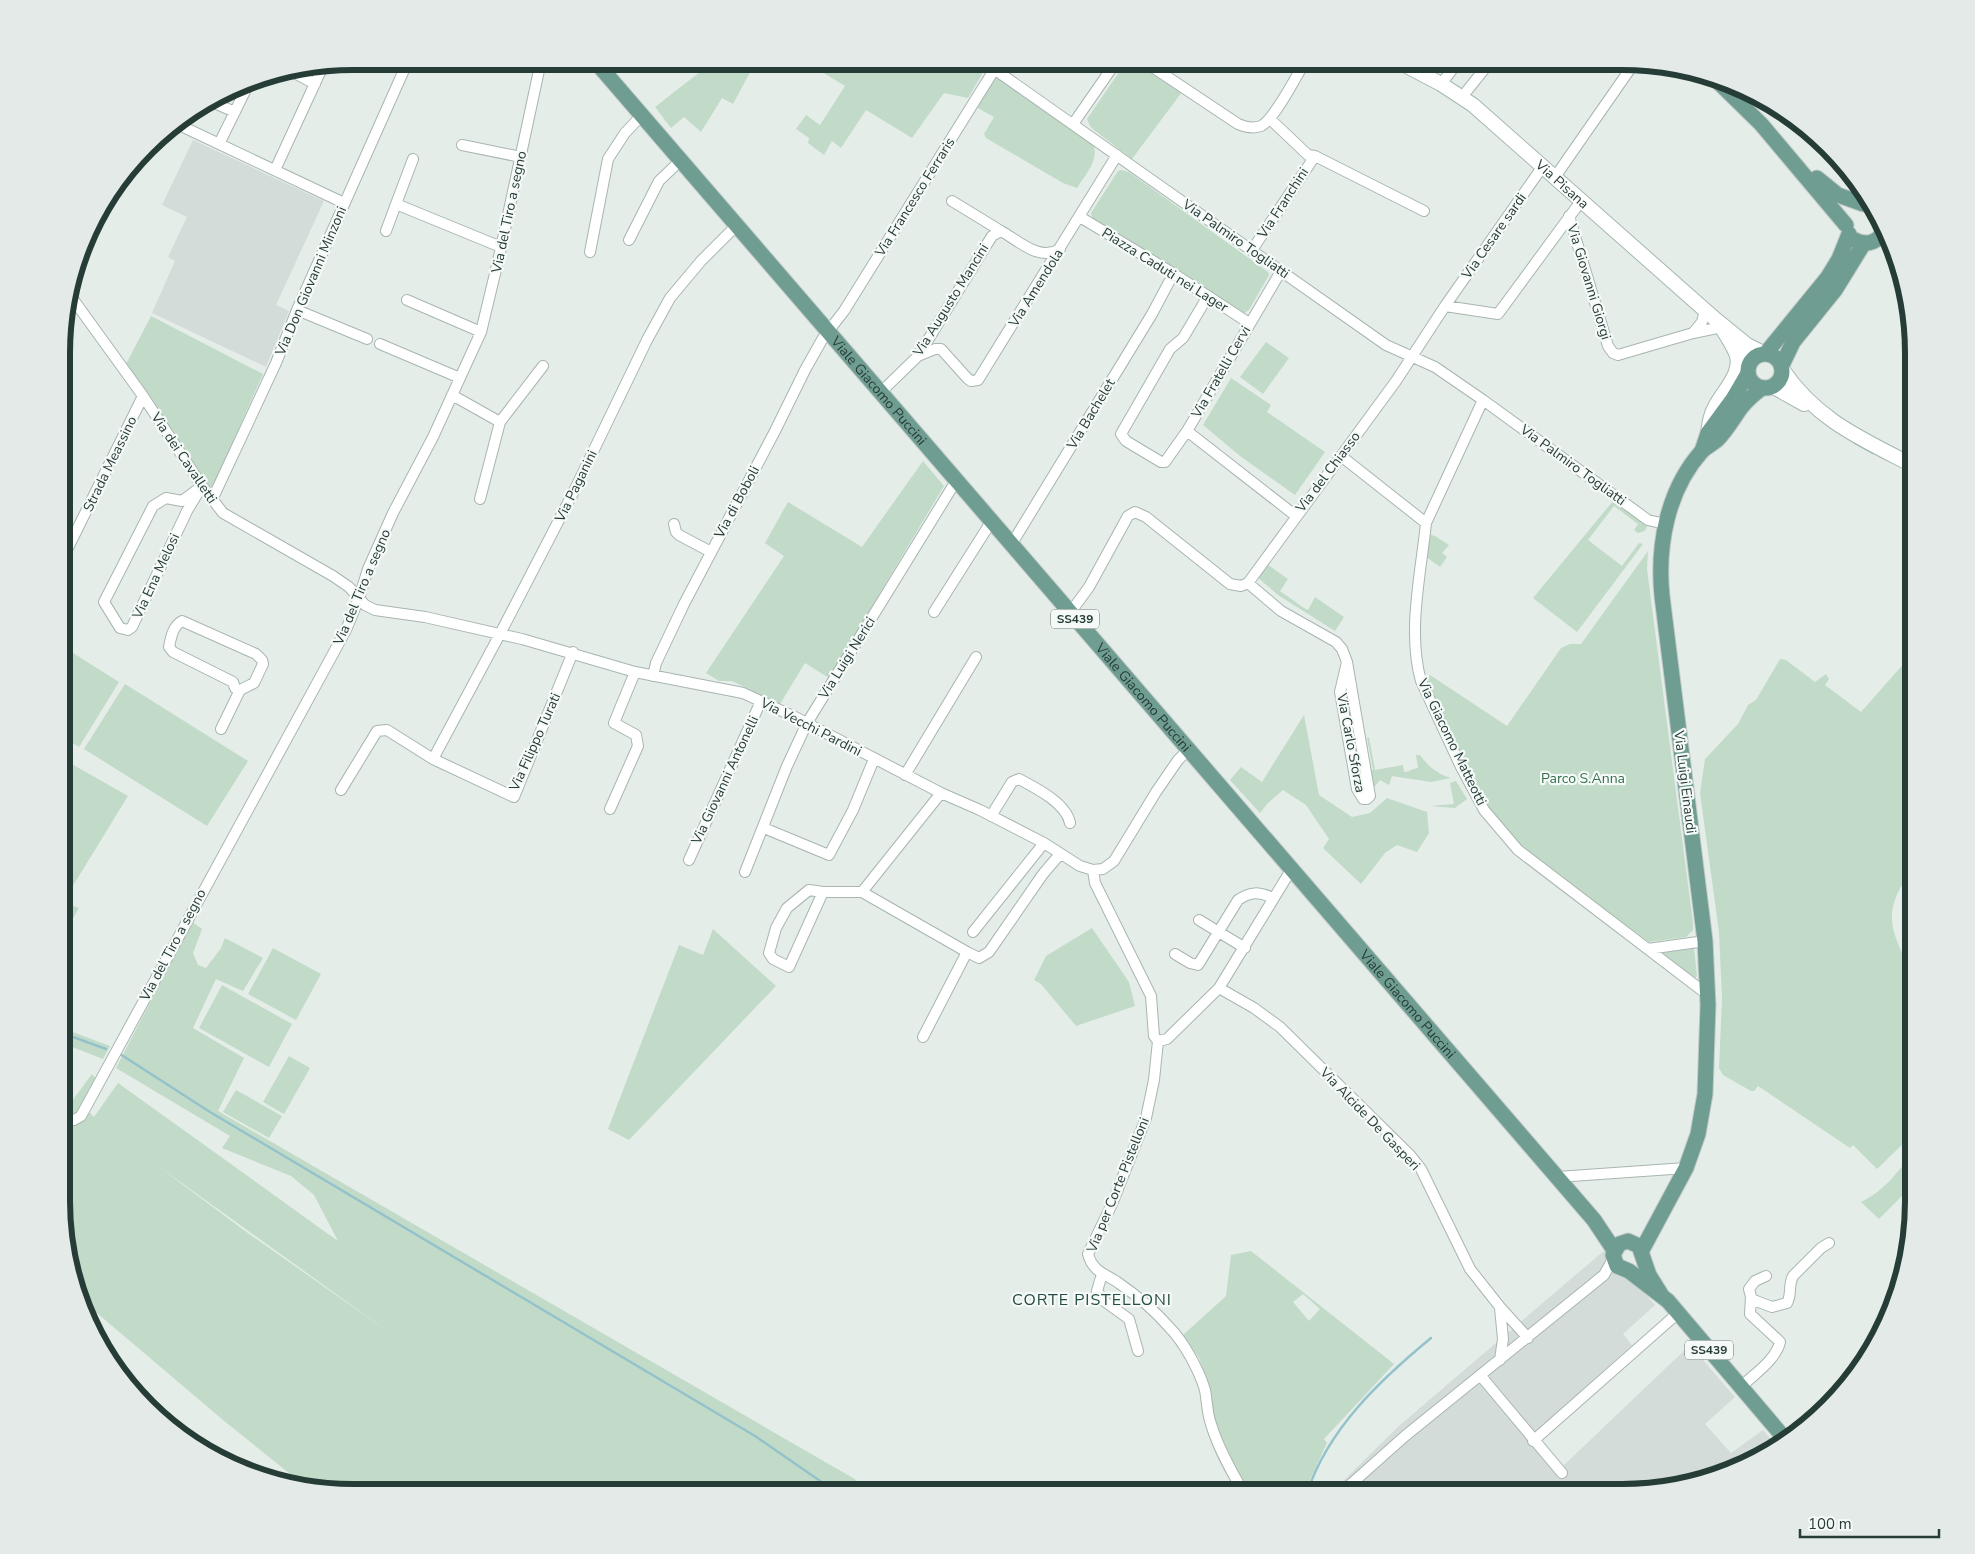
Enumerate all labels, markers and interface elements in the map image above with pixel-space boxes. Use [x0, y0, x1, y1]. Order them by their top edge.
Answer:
street label: Via Francesco Ferraris [870, 134, 960, 261]
street label: Via del Tiro a segno [487, 149, 531, 276]
street label: Via Pisana [1531, 155, 1593, 213]
street label: Via Franchini [1253, 164, 1313, 243]
street label: Via Cesare sardi [1457, 189, 1531, 284]
street label: Via Palmiro Togliatti [1178, 194, 1293, 283]
street label: Via Don Giovanni Minzoni [271, 203, 351, 359]
street label: Via Giovanni Giorgi [1562, 221, 1616, 342]
street label: Piazza Caduti nei Lager [1098, 223, 1232, 317]
street label: Via Augusto Mancini [908, 240, 993, 361]
street label: Via Amendola [1004, 245, 1068, 332]
street label: Via Fratelli Cervi [1186, 322, 1255, 422]
street label: Viale Giacomo Puccini [826, 331, 931, 449]
street label: Via Bachelet [1062, 375, 1120, 454]
street label: Via dei Cavalletti [146, 408, 221, 507]
street label: Strada Meassino [79, 413, 141, 515]
street label: Via Palmiro Togliatti [1515, 420, 1630, 510]
street label: Via del Chiasso [1291, 428, 1365, 517]
street label: Via Paganini [550, 447, 602, 526]
street label: Via di Boboli [709, 462, 764, 542]
street label: Via del Tiro a segno [329, 526, 395, 649]
street label: Via Ena Melosi [127, 530, 184, 623]
road number: SS439 [1051, 610, 1099, 628]
street label: Via Luigi Nerici [814, 613, 880, 703]
street label: Viale Giacomo Puccini [1091, 638, 1196, 756]
street label: Via Giacomo Matteotti [1413, 674, 1491, 809]
street label: Via Filippo Turati [504, 690, 565, 795]
street label: Via Carlo Sforza [1332, 691, 1370, 794]
street label: Via Vecchi Pardini [756, 693, 865, 761]
street label: Via Giovanni Antonelli [686, 713, 763, 848]
street label: Via Luigi Einaudi [1669, 728, 1701, 835]
park label: Parco S.Anna [1541, 769, 1625, 788]
street label: Via del Tiro a segno [135, 885, 211, 1005]
street label: Viale Giacomo Puccini [1355, 945, 1460, 1062]
street label: Via Alcide De Gasperi [1315, 1062, 1424, 1175]
street label: Via per Corte Pistelloni [1082, 1115, 1154, 1256]
district label: CORTE PISTELLONI [1012, 1289, 1172, 1311]
road number: SS439 [1685, 1340, 1733, 1360]
scale bar [1800, 1506, 1939, 1538]
text: 100 m [1808, 1514, 1852, 1534]

